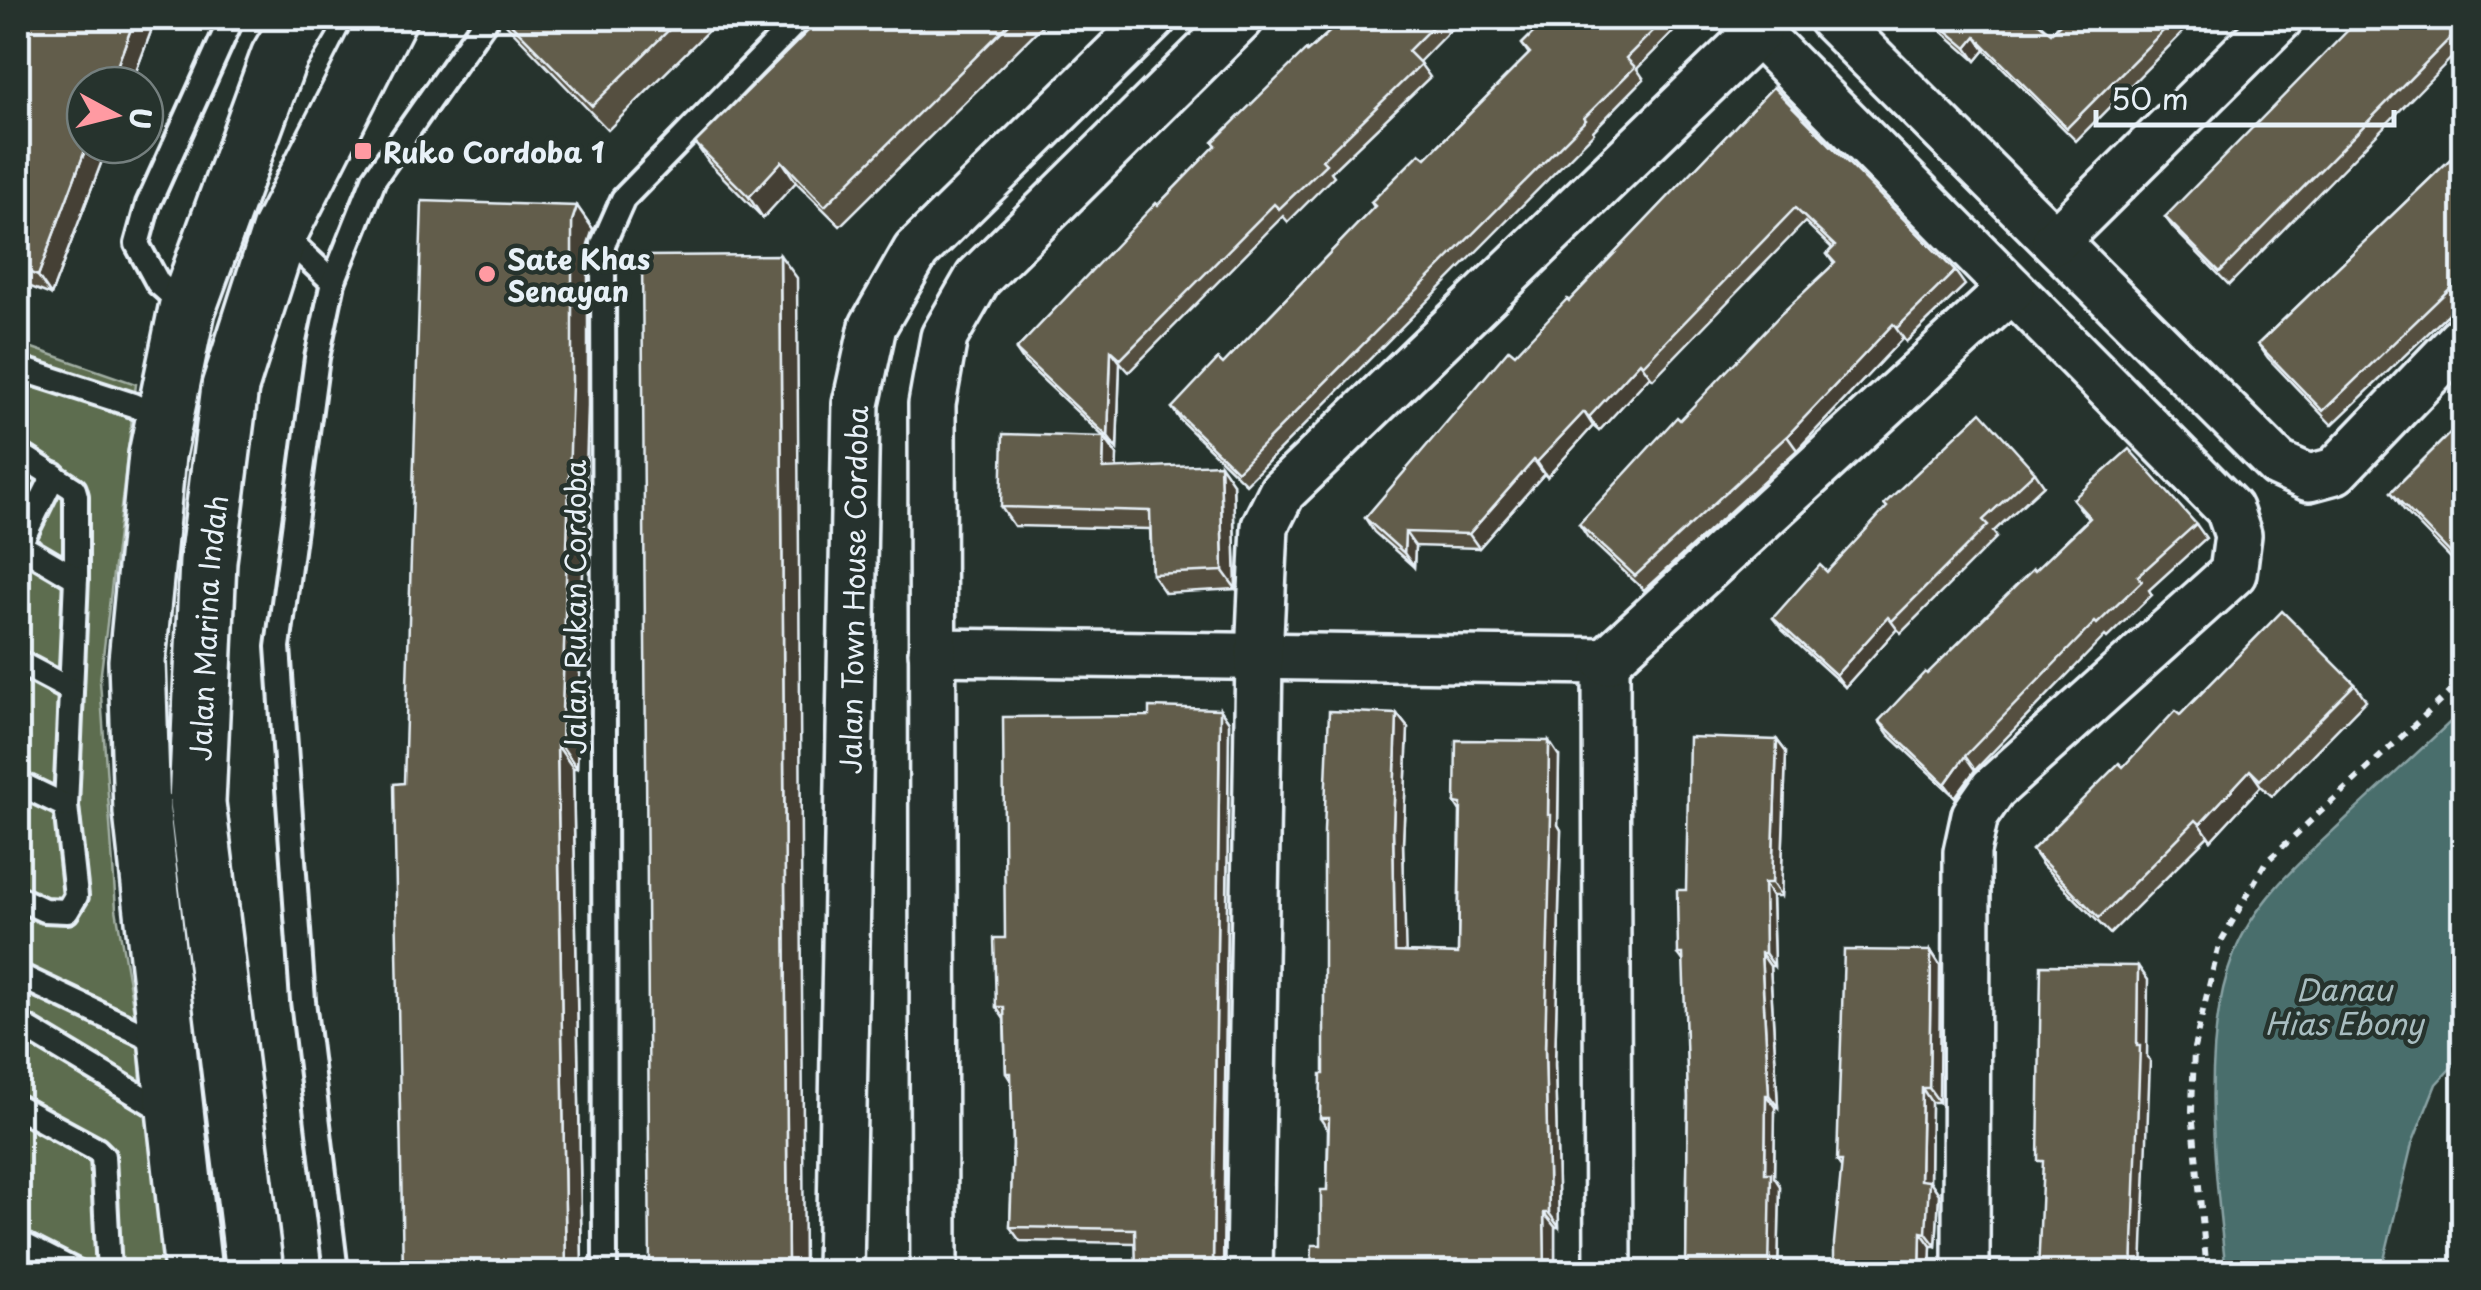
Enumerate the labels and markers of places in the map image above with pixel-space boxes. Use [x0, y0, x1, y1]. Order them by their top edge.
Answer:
place label: Ruko Cordoba 1 [383, 130, 604, 173]
marker: Ruko Cordoba 1 [352, 140, 374, 162]
place label: Sate Khas Senayan [507, 237, 650, 312]
marker: Sate Khas Senayan [476, 263, 498, 285]

